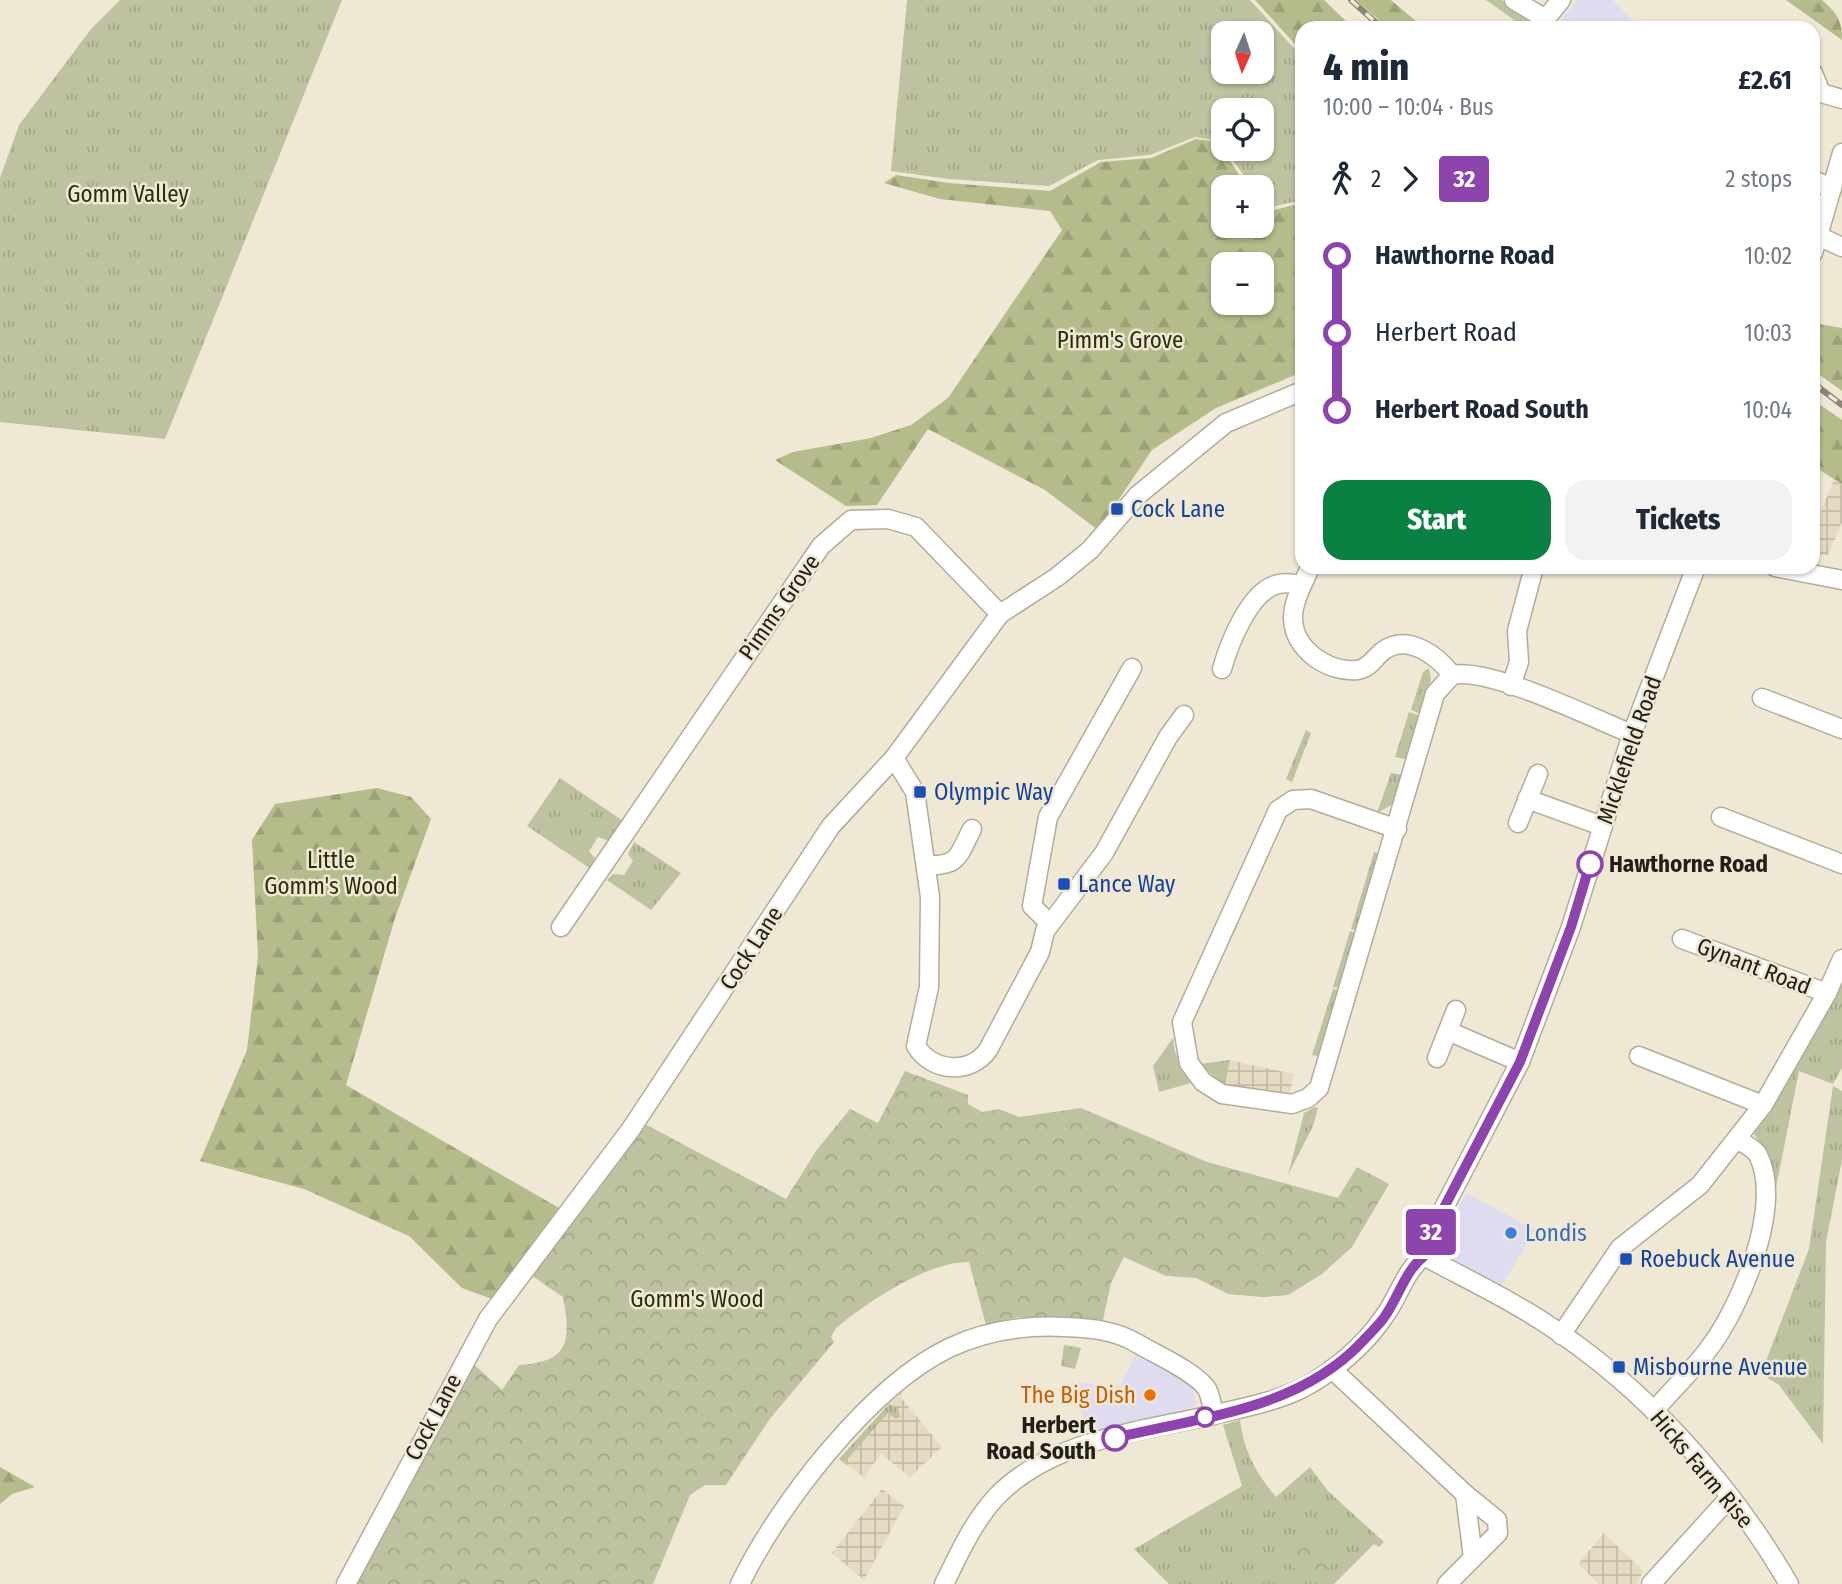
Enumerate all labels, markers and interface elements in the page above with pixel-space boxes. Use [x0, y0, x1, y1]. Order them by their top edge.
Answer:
north arrow [1211, 21, 1274, 84]
map controls [1211, 21, 1274, 315]
text: 4 min [1323, 44, 1409, 90]
text: £2.61 [1738, 65, 1792, 96]
text: 10:00 – 10:04 · Bus [1323, 93, 1494, 121]
button: locate [1211, 98, 1274, 161]
icon: walk [1323, 160, 1361, 198]
icon: forward [1391, 160, 1429, 198]
text: 2 [1371, 165, 1381, 193]
text: 32 [1453, 165, 1475, 193]
text: 2 stops [1725, 165, 1792, 193]
button: + [1211, 175, 1274, 238]
park label: Gomm Valley [67, 180, 189, 208]
text: Hawthorne Road [1375, 240, 1555, 271]
text: 10:02 [1744, 242, 1792, 270]
button: − [1211, 252, 1274, 315]
text: Herbert Road [1375, 317, 1517, 348]
text: 10:03 [1744, 319, 1792, 347]
park label: Pimm's Grove [1057, 326, 1183, 354]
text: Herbert Road South [1375, 394, 1589, 425]
text: 10:04 [1743, 396, 1792, 424]
button: Start [1323, 480, 1551, 560]
button: Tickets [1565, 480, 1792, 560]
place label: Cock Lane [1131, 495, 1225, 523]
marker: Cock Lane [1109, 501, 1125, 517]
street label: Pimms Grove [732, 549, 826, 665]
street label: Micklefield Road [1591, 672, 1667, 828]
place label: Olympic Way [934, 778, 1054, 806]
marker: Olympic Way [912, 784, 928, 800]
park label: Little Gomm's Wood [264, 846, 398, 900]
place label: Hawthorne Road [1609, 850, 1768, 878]
marker: Hawthorne Road [1577, 851, 1603, 877]
place label: Lance Way [1078, 870, 1176, 898]
marker: Lance Way [1056, 876, 1072, 892]
street label: Cock Lane [714, 901, 788, 995]
street label: Gynant Road [1693, 932, 1815, 1000]
line badge: 32 [1400, 1209, 1462, 1255]
text: 32 [1420, 1218, 1442, 1246]
place label: Londis [1525, 1219, 1587, 1247]
marker: Londis [1503, 1225, 1519, 1241]
place label: Roebuck Avenue [1640, 1245, 1795, 1273]
marker: Roebuck Avenue [1618, 1251, 1634, 1267]
park label: Gomm's Wood [630, 1285, 764, 1313]
place label: Misbourne Avenue [1633, 1353, 1807, 1381]
marker: Misbourne Avenue [1611, 1359, 1627, 1375]
street label: Cock Lane [399, 1369, 467, 1465]
place label: The Big Dish [1021, 1381, 1136, 1409]
marker: The Big Dish [1142, 1387, 1158, 1403]
street label: Hicks Farm Rise [1644, 1404, 1760, 1534]
unlabelled marker [1195, 1407, 1215, 1427]
place label: Herbert Road South [986, 1411, 1097, 1465]
marker: Herbert Road South [1102, 1425, 1128, 1451]

